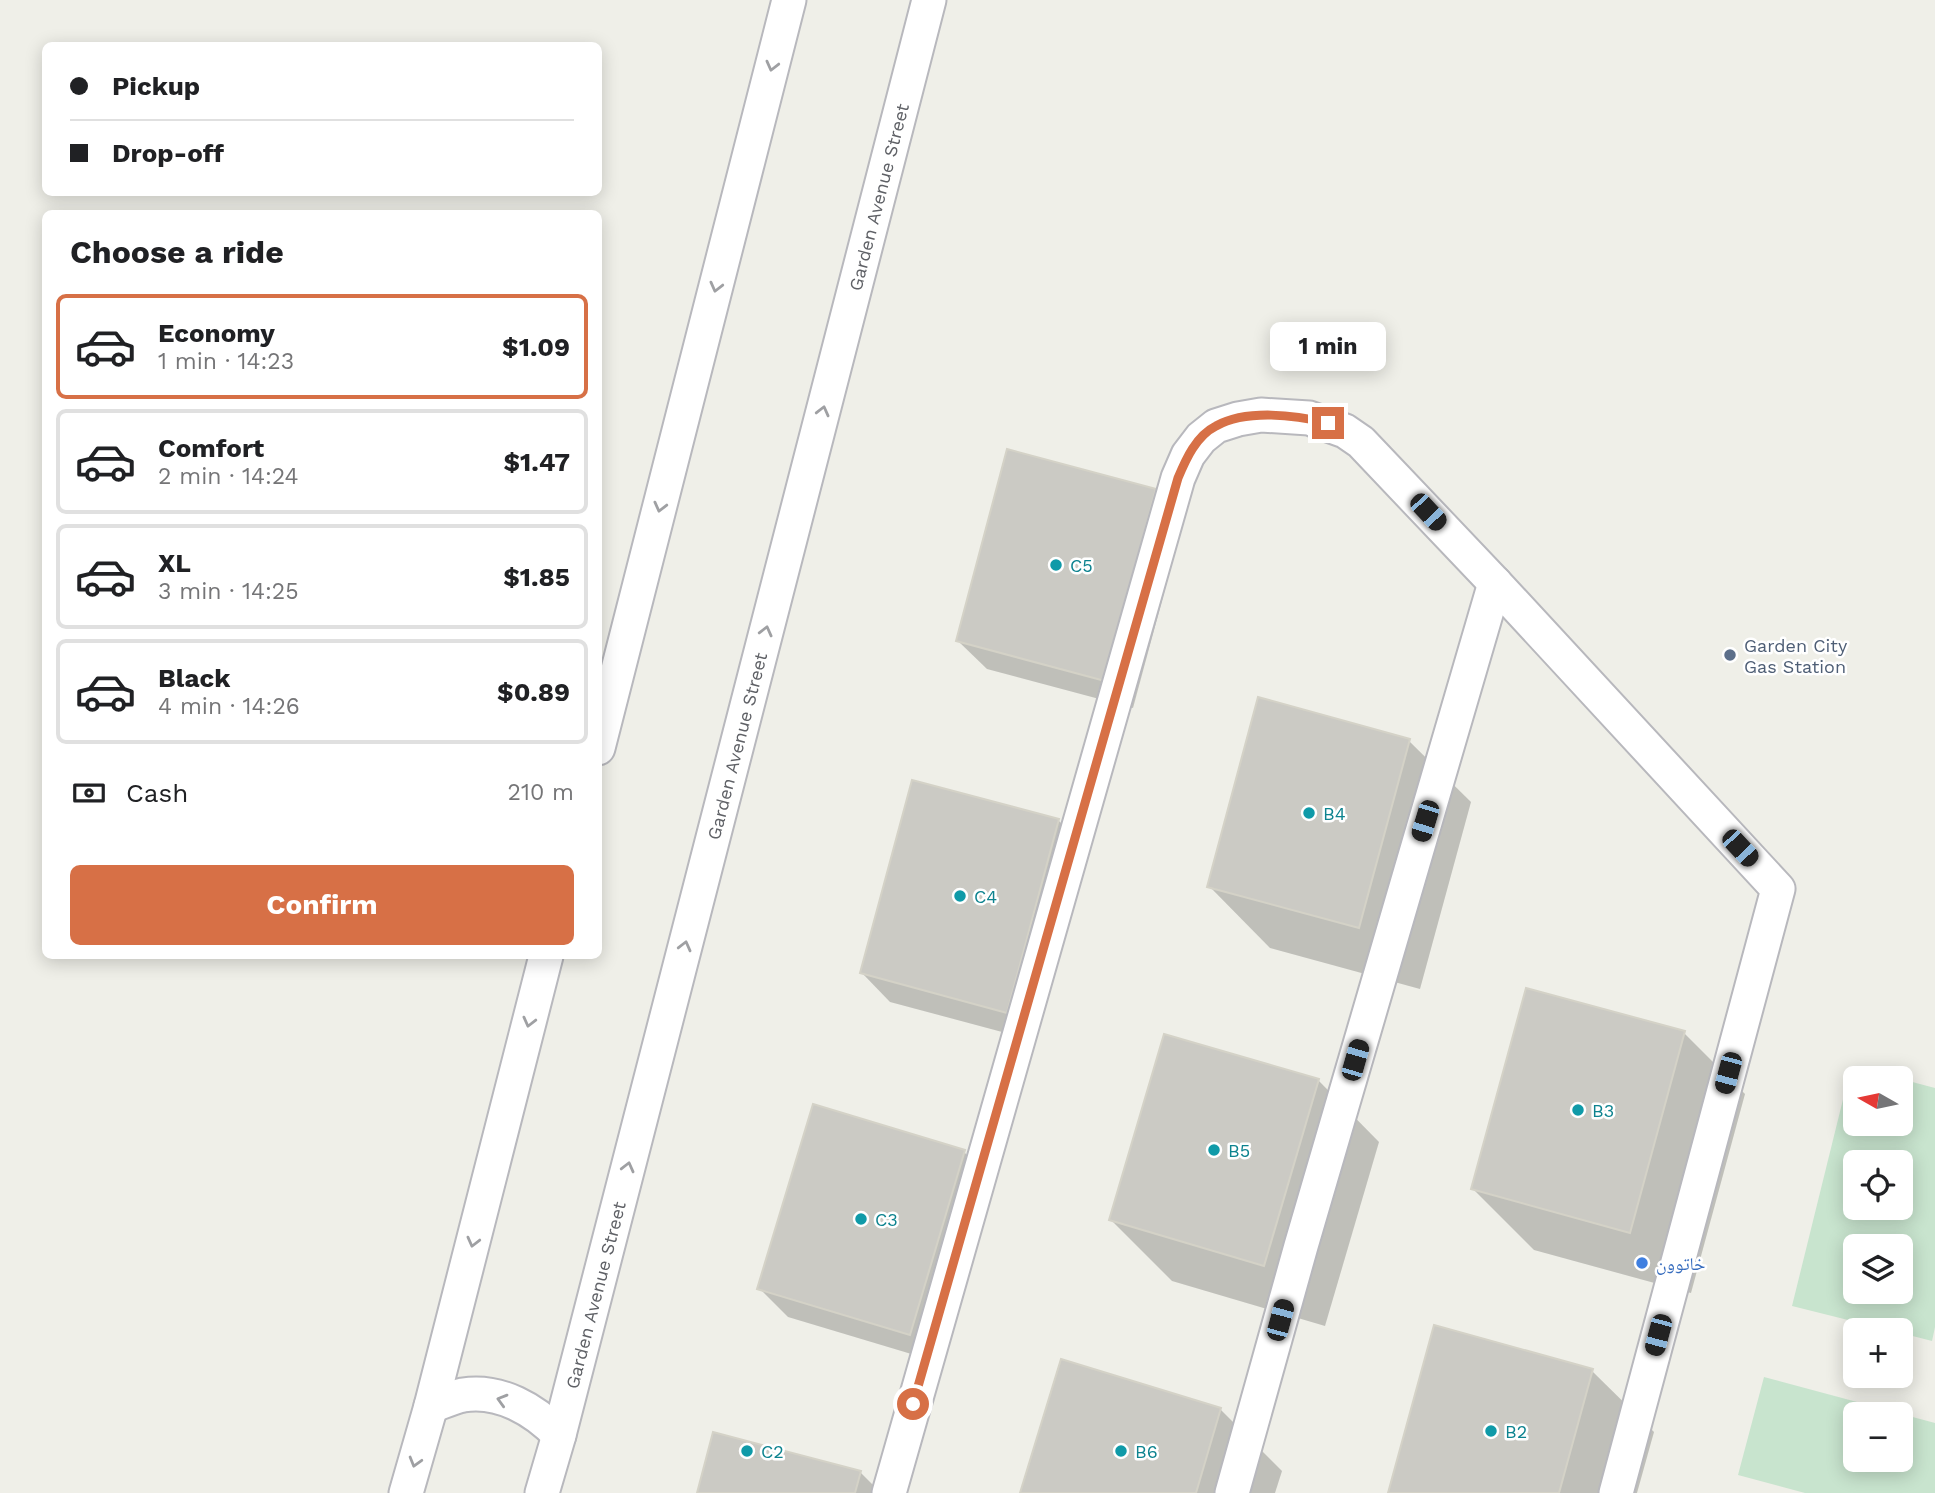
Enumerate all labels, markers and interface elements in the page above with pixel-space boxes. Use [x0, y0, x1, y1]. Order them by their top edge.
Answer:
one-way arrow [766, 60, 780, 72]
text: Pickup [112, 71, 200, 101]
street label: Garden Avenue Street [844, 101, 913, 293]
text: Drop-off [112, 138, 224, 168]
text: Choose a ride [70, 233, 284, 271]
one-way arrow [710, 280, 724, 292]
icon: car [74, 315, 137, 378]
text: Economy [158, 318, 275, 348]
callout: 1 min [1270, 322, 1386, 370]
text: $1.09 [502, 332, 570, 362]
text: 1 min [1298, 333, 1358, 360]
text: 1 min · 14:23 [158, 348, 294, 375]
one-way arrow [815, 405, 829, 417]
route end [1312, 407, 1344, 439]
icon: car [74, 430, 137, 493]
text: Comfort [158, 433, 264, 463]
text: $1.47 [503, 447, 570, 477]
text: 2 min · 14:24 [158, 463, 299, 490]
car [1406, 489, 1451, 535]
one-way arrow [654, 501, 668, 513]
icon: car [74, 545, 137, 608]
text: XL [158, 548, 191, 578]
place label: C5 [1070, 555, 1093, 576]
marker: C5 [1048, 557, 1064, 573]
text: $1.85 [503, 562, 570, 592]
text: 3 min · 14:25 [158, 578, 299, 605]
one-way arrow [758, 625, 772, 637]
place label: Garden City Gas Station [1744, 635, 1848, 677]
marker: Garden City Gas Station [1722, 647, 1738, 663]
street label: Garden Avenue Street [702, 650, 771, 842]
icon: car [74, 660, 137, 723]
text: Black [158, 663, 230, 693]
text: $0.89 [497, 677, 570, 707]
text: 4 min · 14:26 [158, 693, 300, 720]
icon: cash [70, 774, 108, 812]
text: Cash [126, 778, 188, 808]
text: 210 m [508, 779, 574, 806]
car [1409, 798, 1442, 844]
place label: B4 [1323, 803, 1346, 824]
marker: B4 [1301, 805, 1317, 821]
car [1718, 825, 1763, 871]
button: Confirm [70, 865, 574, 945]
place label: C4 [974, 886, 997, 907]
marker: C4 [952, 888, 968, 904]
one-way arrow [677, 940, 691, 952]
one-way arrow [523, 1016, 537, 1028]
car [1340, 1037, 1371, 1083]
car [1713, 1050, 1744, 1096]
north arrow [1843, 1066, 1913, 1136]
map controls [1843, 1066, 1913, 1472]
place label: B3 [1592, 1100, 1614, 1121]
marker: B3 [1570, 1102, 1586, 1118]
place label: B5 [1228, 1140, 1250, 1161]
marker: B5 [1206, 1142, 1222, 1158]
button: locate [1843, 1150, 1913, 1220]
one-way arrow [620, 1161, 634, 1173]
street label: Garden Avenue Street [561, 1199, 629, 1391]
place label: C3 [875, 1209, 898, 1230]
marker: C3 [853, 1211, 869, 1227]
button: layers [1843, 1234, 1913, 1304]
one-way arrow [467, 1236, 481, 1248]
place label: خاتوون [1656, 1253, 1706, 1275]
marker: خاتوون [1634, 1255, 1650, 1271]
car [1265, 1297, 1296, 1343]
car [1643, 1312, 1674, 1358]
button: + [1843, 1318, 1913, 1388]
route start [897, 1388, 929, 1420]
one-way arrow [496, 1393, 508, 1408]
button: − [1843, 1402, 1913, 1472]
place label: B2 [1505, 1421, 1527, 1442]
marker: B2 [1483, 1423, 1499, 1439]
place label: C2 [761, 1441, 784, 1462]
place label: B6 [1135, 1441, 1158, 1462]
marker: C2 [739, 1443, 755, 1459]
marker: B6 [1113, 1443, 1129, 1459]
one-way arrow [408, 1456, 423, 1468]

